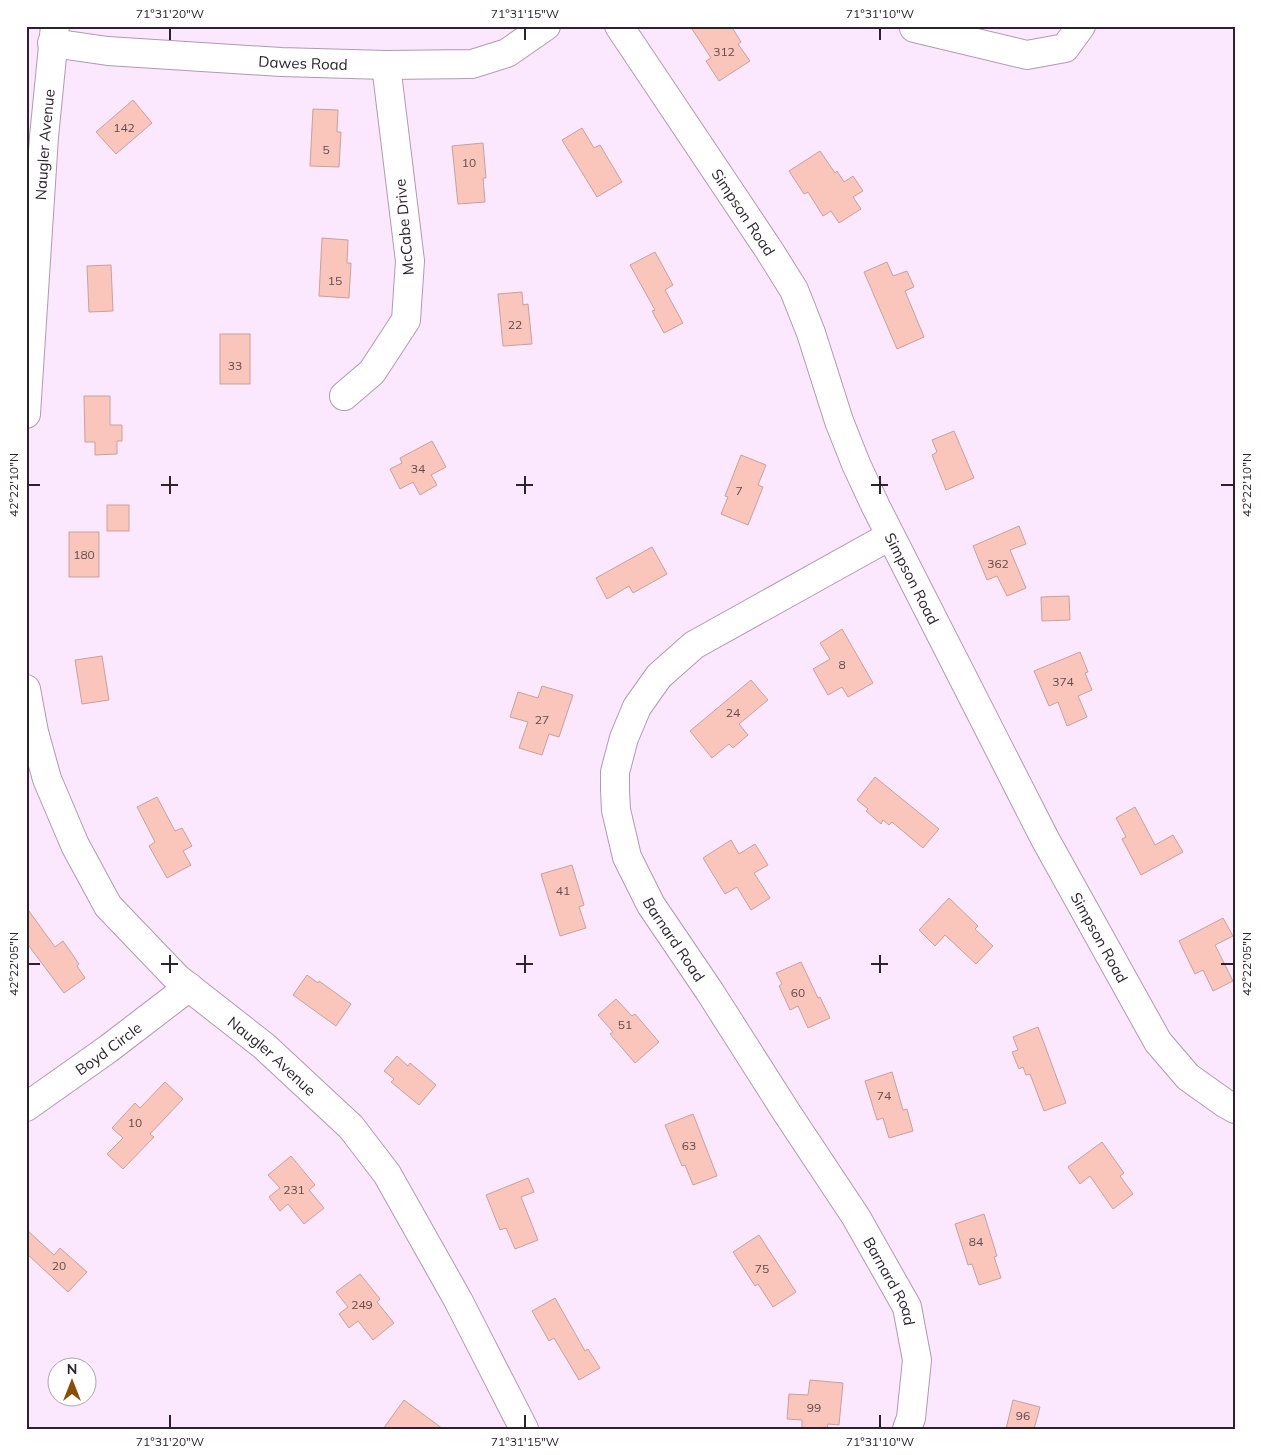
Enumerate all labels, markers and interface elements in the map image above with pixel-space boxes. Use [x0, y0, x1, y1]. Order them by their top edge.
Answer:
text: 71°31'20"W [136, 6, 204, 21]
text: 71°31'15"W [491, 6, 559, 21]
text: 71°31'10"W [846, 6, 914, 21]
house number: 312 [713, 44, 735, 59]
street label: Dawes Road [258, 51, 348, 73]
street label: Naugler Avenue [30, 88, 58, 201]
house number: 142 [113, 120, 135, 135]
house number: 5 [322, 142, 330, 157]
house number: 10 [462, 155, 476, 170]
street label: Simpson Road [708, 165, 780, 259]
street label: McCabe Drive [390, 178, 418, 276]
house number: 15 [328, 273, 342, 288]
house number: 22 [508, 317, 522, 332]
house number: 33 [228, 358, 242, 373]
text: 42°22'10"N [6, 453, 21, 517]
text: 42°22'10"N [1239, 453, 1254, 517]
house number: 34 [411, 461, 425, 476]
house number: 7 [735, 483, 743, 498]
street label: Simpson Road [881, 529, 944, 627]
house number: 180 [73, 547, 95, 562]
house number: 362 [987, 556, 1009, 571]
house number: 8 [838, 657, 846, 672]
house number: 374 [1052, 674, 1074, 689]
house number: 24 [726, 705, 740, 720]
house number: 27 [535, 712, 549, 727]
house number: 41 [556, 883, 570, 898]
street label: Simpson Road [1067, 889, 1132, 986]
street label: Barnard Road [639, 894, 709, 985]
text: 42°22'05"N [6, 932, 21, 996]
text: 42°22'05"N [1239, 932, 1254, 996]
house number: 60 [791, 985, 805, 1000]
street label: Naugler Avenue [224, 1012, 320, 1099]
street label: Boyd Circle [71, 1017, 145, 1079]
house number: 51 [618, 1017, 632, 1032]
house number: 74 [877, 1088, 891, 1103]
house number: 10 [128, 1115, 142, 1130]
house number: 63 [682, 1138, 696, 1153]
house number: 231 [283, 1182, 305, 1197]
street label: Barnard Road [860, 1233, 920, 1327]
house number: 84 [969, 1234, 983, 1249]
house number: 20 [52, 1258, 66, 1273]
house number: 75 [755, 1261, 769, 1276]
house number: 249 [351, 1297, 373, 1312]
north arrow [48, 1358, 98, 1408]
text: N [67, 1360, 77, 1378]
house number: 99 [807, 1400, 821, 1415]
house number: 96 [1016, 1408, 1030, 1423]
text: 71°31'20"W [136, 1434, 204, 1449]
text: 71°31'15"W [491, 1434, 559, 1449]
text: 71°31'10"W [846, 1434, 914, 1449]

